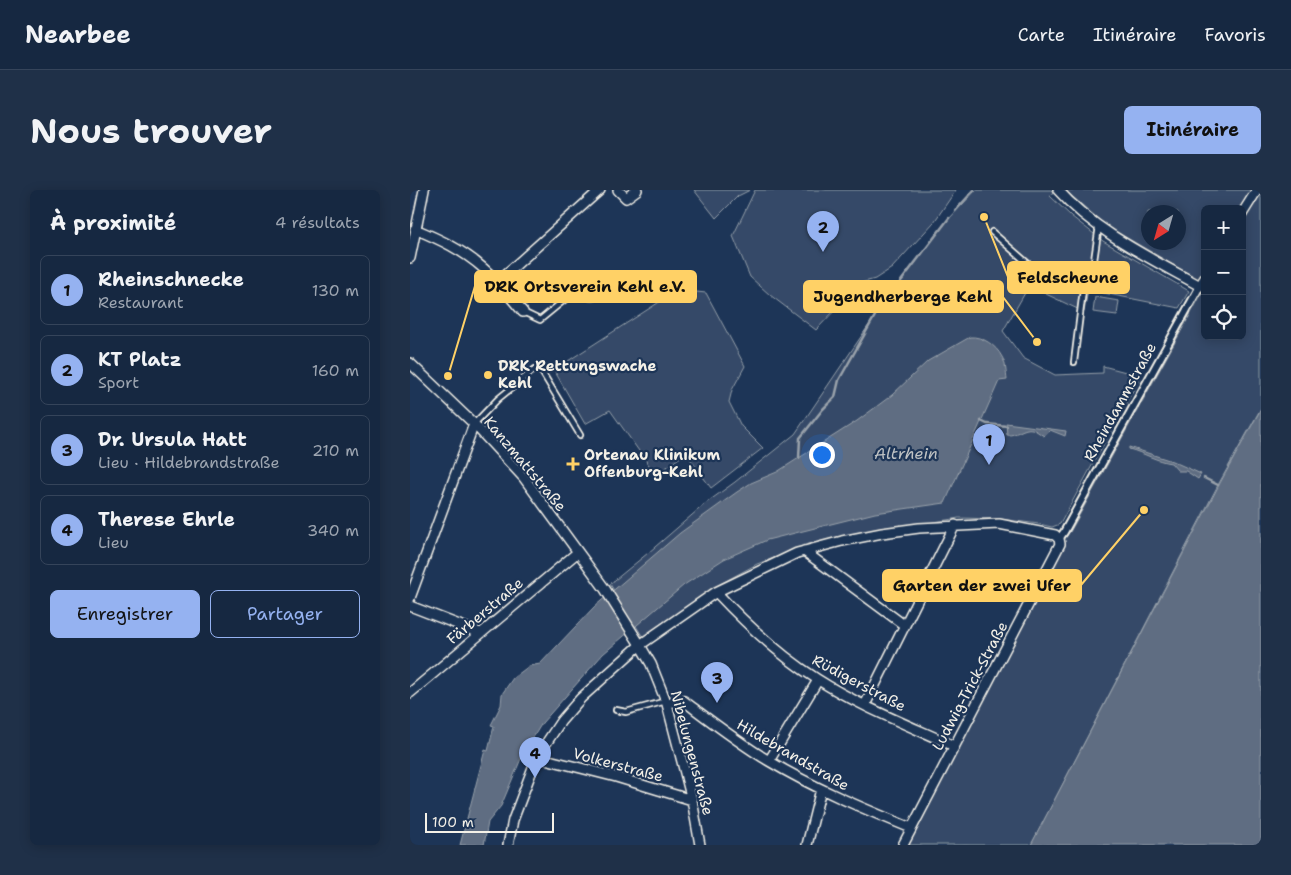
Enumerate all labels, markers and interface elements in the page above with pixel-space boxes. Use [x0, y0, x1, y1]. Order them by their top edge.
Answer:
text: Nearbee [25, 19, 131, 51]
text: Carte [1018, 23, 1065, 47]
text: Itinéraire [1093, 23, 1177, 47]
text: Favoris [1205, 23, 1266, 47]
button: Itinéraire [1124, 106, 1261, 154]
text: Nous trouver [30, 107, 272, 154]
north arrow [1141, 205, 1186, 250]
map controls [1201, 205, 1246, 340]
button: + [1201, 205, 1246, 250]
text: À proximité [50, 209, 176, 237]
pin: 2 [807, 211, 839, 252]
text: 4 résultats [275, 212, 360, 233]
button: − [1201, 250, 1246, 295]
callout: Feldscheune [1008, 262, 1129, 293]
text: Rheinschnecke [98, 267, 244, 292]
text: Feldscheune [1017, 267, 1119, 288]
callout: DRK Ortsverein Kehl e.V. [475, 271, 696, 302]
text: DRK Ortsverein Kehl e.V. [484, 276, 686, 297]
text: 1 [63, 280, 71, 301]
text: 130 m [312, 280, 359, 301]
callout: Jugendherberge Kehl [804, 281, 1003, 312]
text: Jugendherberge Kehl [813, 286, 993, 307]
text: Restaurant [98, 292, 184, 313]
button: locate [1201, 295, 1246, 340]
street label: Rheindammstraße [1079, 339, 1161, 465]
text: KT Platz [98, 347, 182, 372]
place label: DRK Rettungswache Kehl [498, 356, 657, 393]
text: 2 [61, 360, 73, 381]
text: 160 m [312, 360, 359, 381]
marker: DRK Rettungswache Kehl [482, 369, 494, 381]
text: Sport [98, 372, 139, 393]
street label: Kanzmattstraße [479, 412, 571, 516]
pin: 1 [973, 424, 1005, 465]
text: Dr. Ursula Hatt [98, 427, 247, 452]
text: 3 [61, 440, 73, 461]
text: 210 m [312, 440, 359, 461]
your location [809, 442, 835, 468]
water label: Altrhein [874, 443, 938, 464]
place label: Ortenau Klinikum Offenburg-Kehl [584, 445, 720, 482]
text: Lieu · Hildebrandstraße [98, 452, 280, 473]
marker: Ortenau Klinikum Offenburg-Kehl [566, 457, 580, 471]
text: Therese Ehrle [98, 507, 235, 532]
text: 4 [61, 520, 73, 541]
text: 340 m [307, 520, 359, 541]
text: Lieu [98, 532, 129, 553]
callout: Garten der zwei Ufer [883, 570, 1081, 601]
street label: Färberstraße [442, 573, 528, 649]
text: Garten der zwei Ufer [893, 575, 1072, 596]
button: Enregistrer [50, 590, 200, 638]
button: Partager [210, 590, 360, 638]
street label: Ludwig-Trick-Straße [927, 618, 1013, 754]
street label: Rüdigerstraße [809, 650, 909, 716]
pin: 3 [701, 662, 733, 703]
street label: Nibelungenstraße [666, 688, 718, 818]
street label: Hildebrandstraße [733, 715, 853, 795]
pin: 4 [519, 737, 551, 778]
street label: Volkerstraße [571, 743, 665, 787]
scale bar [425, 810, 554, 833]
text: 100 m [432, 813, 474, 831]

